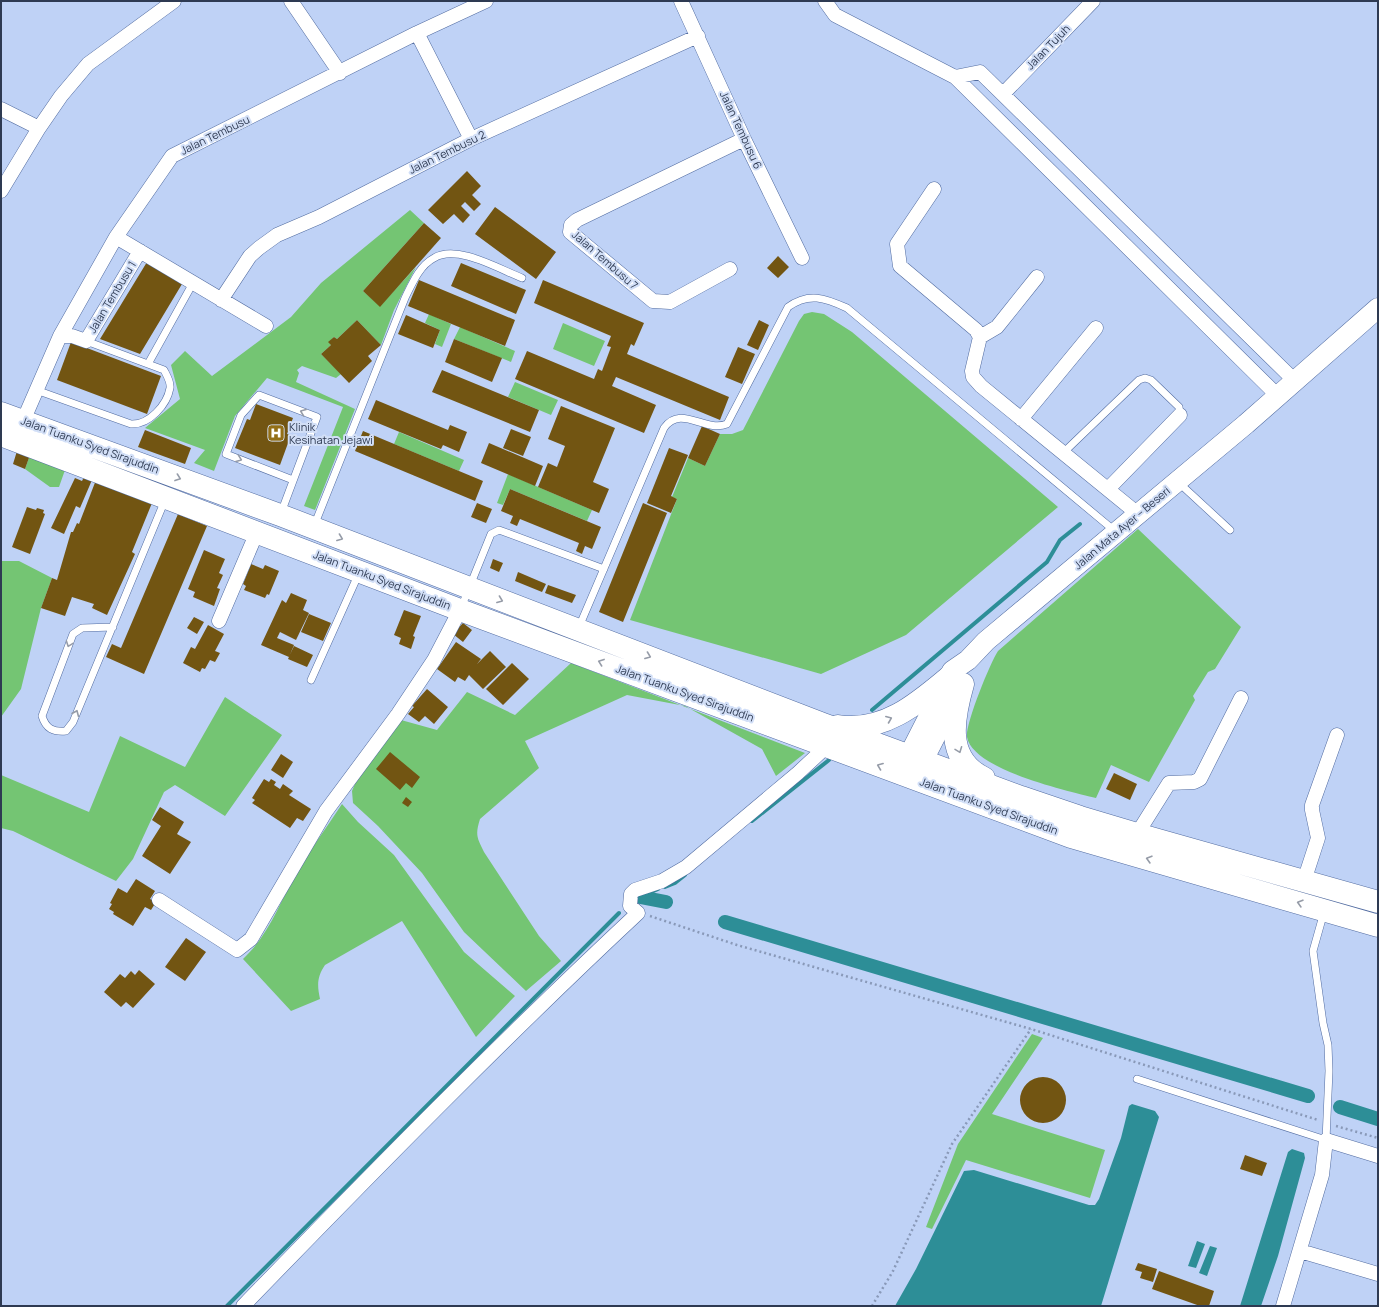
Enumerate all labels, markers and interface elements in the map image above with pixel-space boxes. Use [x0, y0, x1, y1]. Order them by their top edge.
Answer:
street label: Jalan Tujuh [1022, 21, 1073, 72]
street label: Jalan Tembusu 6 [717, 88, 766, 171]
street label: Jalan Tembusu [178, 111, 252, 158]
street label: Jalan Tembusu 2 [406, 126, 488, 177]
street label: Jalan Tembusu 7 [569, 227, 642, 293]
street label: Jalan Tembusu 1 [84, 258, 139, 336]
one-way arrow [300, 409, 307, 417]
street label: Jalan Tuanku Syed Sirajuddin [19, 413, 161, 477]
place label: Klinik Kesihatan Jejawi [289, 419, 373, 447]
hospital icon: Klinik Kesihatan Jejawi [266, 423, 286, 443]
one-way arrow [235, 454, 242, 462]
one-way arrow [175, 473, 182, 482]
street label: Jalan Mata Ayer – Beseri [1070, 483, 1173, 572]
one-way arrow [336, 533, 343, 541]
street label: Jalan Tuanku Syed Sirajuddin [311, 546, 453, 613]
one-way arrow [497, 595, 504, 603]
one-way arrow [65, 641, 73, 648]
one-way arrow [644, 652, 651, 660]
one-way arrow [598, 658, 605, 666]
street label: Jalan Tuanku Syed Sirajuddin [614, 661, 756, 725]
one-way arrow [72, 710, 80, 717]
one-way arrow [884, 716, 892, 724]
one-way arrow [954, 746, 962, 753]
one-way arrow [877, 763, 884, 771]
street label: Jalan Tuanku Syed Sirajuddin [918, 774, 1060, 838]
one-way arrow [1145, 855, 1152, 864]
one-way arrow [1297, 899, 1304, 908]

